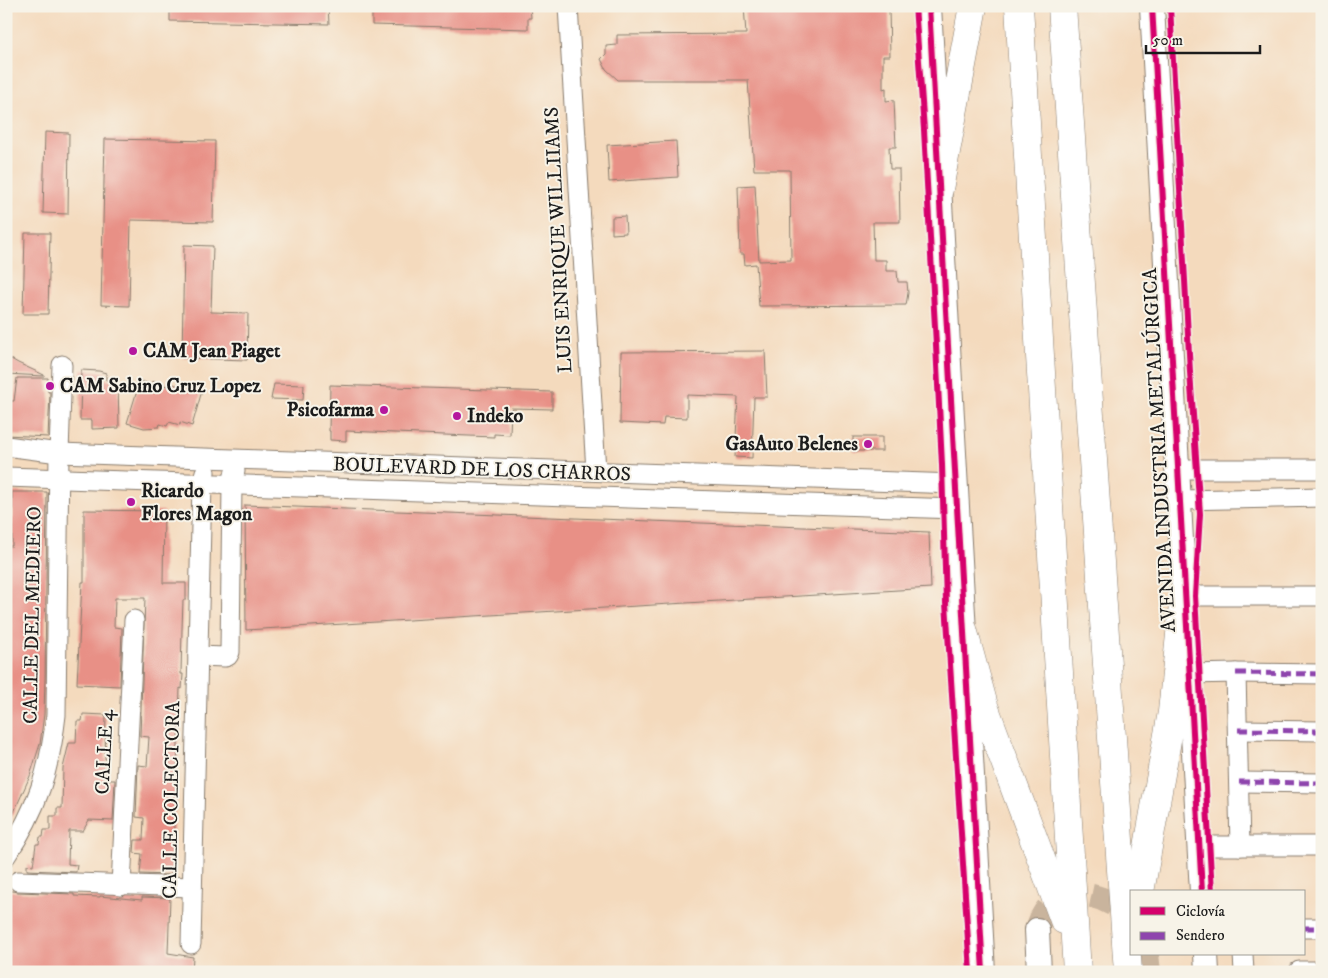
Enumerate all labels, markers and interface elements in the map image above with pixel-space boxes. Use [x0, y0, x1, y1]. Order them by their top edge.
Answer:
scale bar [1146, 22, 1259, 54]
text: 50 m [1153, 31, 1183, 50]
street label: LUIS ENRIQUE WILLIIAMS [540, 106, 578, 374]
street label: AVENIDA INDUSTRIA METALÚRGICA [1137, 267, 1182, 633]
place label: CAM Jean Piaget [143, 339, 281, 364]
marker: CAM Jean Piaget [127, 345, 139, 357]
place label: CAM Sabino Cruz Lopez [60, 374, 261, 399]
marker: CAM Sabino Cruz Lopez [44, 380, 56, 392]
place label: Psicofarma [287, 398, 375, 423]
marker: Psicofarma [378, 404, 390, 416]
place label: Indeko [467, 404, 524, 429]
marker: Indeko [451, 410, 463, 422]
place label: GasAuto Belenes [726, 432, 858, 457]
marker: GasAuto Belenes [862, 438, 874, 450]
street label: BOULEVARD DE LOS CHARROS [333, 452, 631, 488]
place label: Ricardo Flores Magon [141, 479, 253, 527]
marker: Ricardo Flores Magon [125, 496, 137, 508]
street label: CALLE DEL MEDIERO [19, 506, 47, 724]
street label: CALLE COLECTORA [158, 701, 186, 899]
street label: CALLE 4 [90, 709, 120, 795]
legend [1130, 890, 1306, 956]
text: Ciclovía [1176, 902, 1225, 921]
text: Sendero [1176, 926, 1224, 945]

